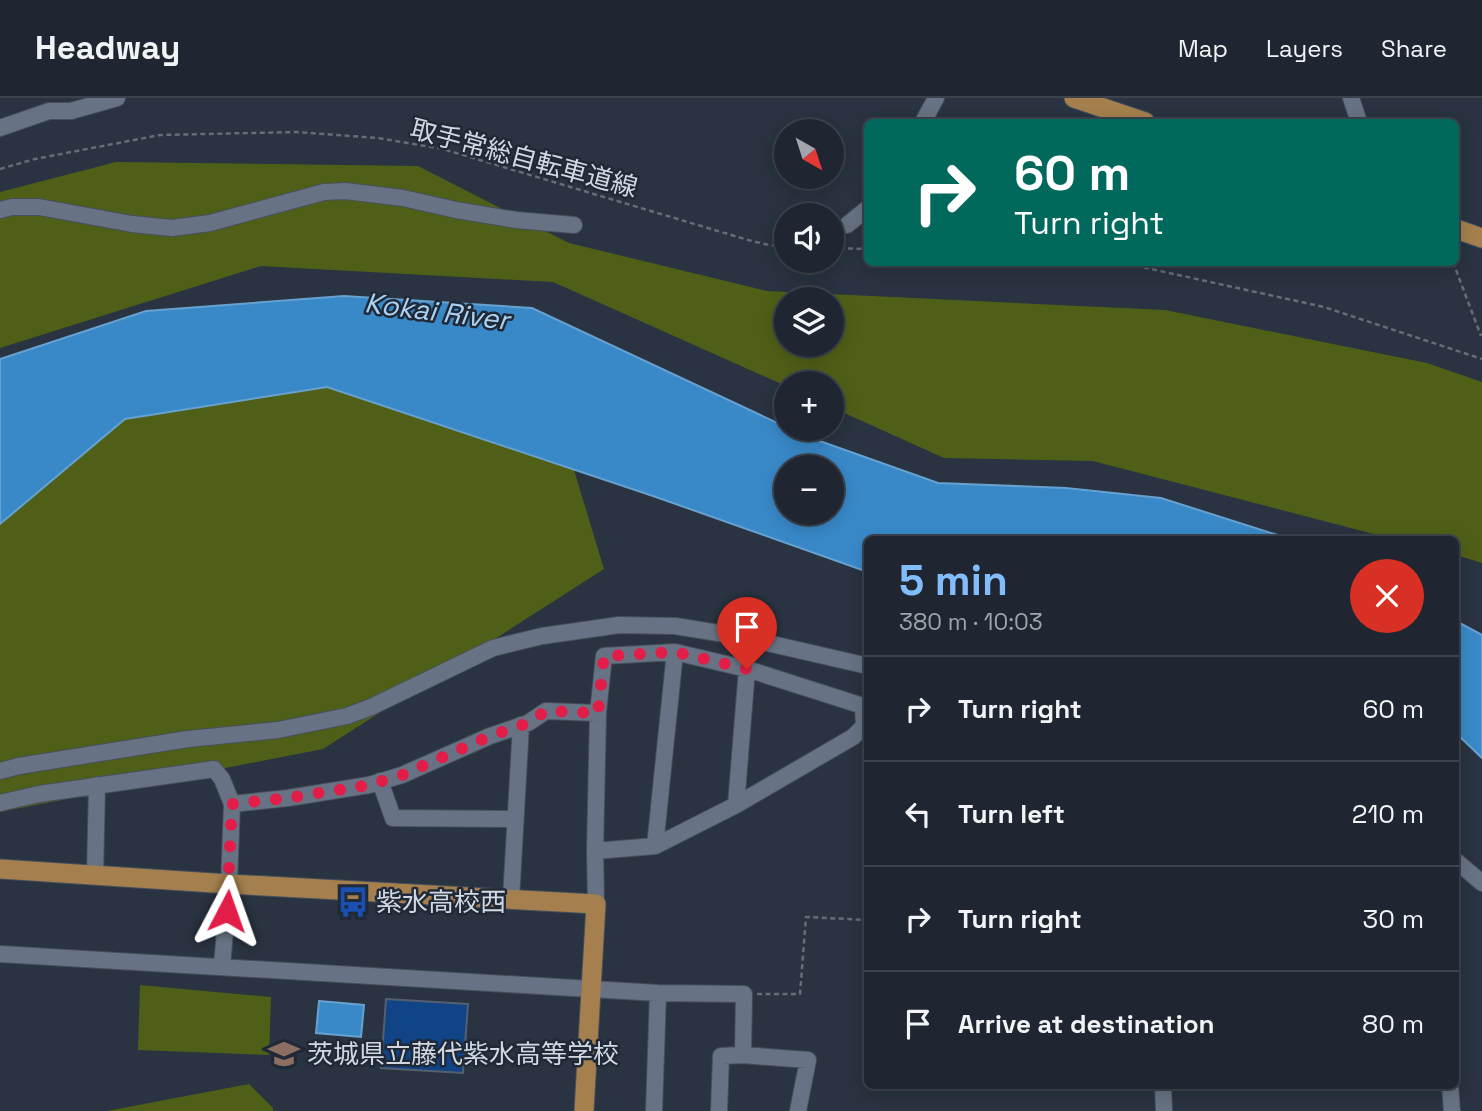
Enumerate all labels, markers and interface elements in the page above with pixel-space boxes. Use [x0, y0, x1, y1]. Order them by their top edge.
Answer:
text: Headway [35, 27, 180, 69]
text: Map [1178, 33, 1228, 64]
text: Layers [1266, 33, 1343, 64]
text: Share [1381, 33, 1447, 64]
street label: 取手常総自転車道線 [407, 111, 641, 205]
north arrow [774, 119, 844, 189]
map controls [774, 119, 844, 525]
text: 60 m [1014, 142, 1130, 204]
icon: right [899, 147, 990, 238]
button: sound [774, 203, 844, 273]
text: Turn right [1014, 203, 1164, 243]
water label: Kokai River [363, 284, 515, 338]
button: layers [774, 287, 844, 357]
button: + [774, 371, 844, 441]
button: − [774, 455, 844, 525]
text: 5 min [899, 554, 1008, 607]
button: close [1350, 559, 1424, 633]
pin [717, 597, 777, 669]
text: 380 m · 10:03 [899, 607, 1043, 637]
icon: arrive [728, 608, 766, 646]
icon: right [899, 690, 937, 728]
text: Turn right [958, 692, 1082, 726]
text: 60 m [1362, 692, 1424, 726]
icon: left [899, 795, 937, 833]
text: Turn left [958, 797, 1065, 831]
text: 210 m [1352, 797, 1424, 831]
position arrow [190, 874, 264, 948]
bus stop icon: 紫水高校西 [336, 885, 370, 919]
place label: 紫水高校西 [376, 885, 506, 919]
icon: right [899, 900, 937, 938]
text: Turn right [958, 902, 1082, 936]
text: 30 m [1363, 902, 1424, 936]
icon: arrive [899, 1005, 937, 1043]
text: Arrive at destination [958, 1007, 1215, 1041]
text: 80 m [1362, 1007, 1424, 1041]
school or university icon: 茨城県立藤代紫水高等学校 [267, 1037, 301, 1071]
place label: 茨城県立藤代紫水高等学校 [307, 1037, 619, 1071]

